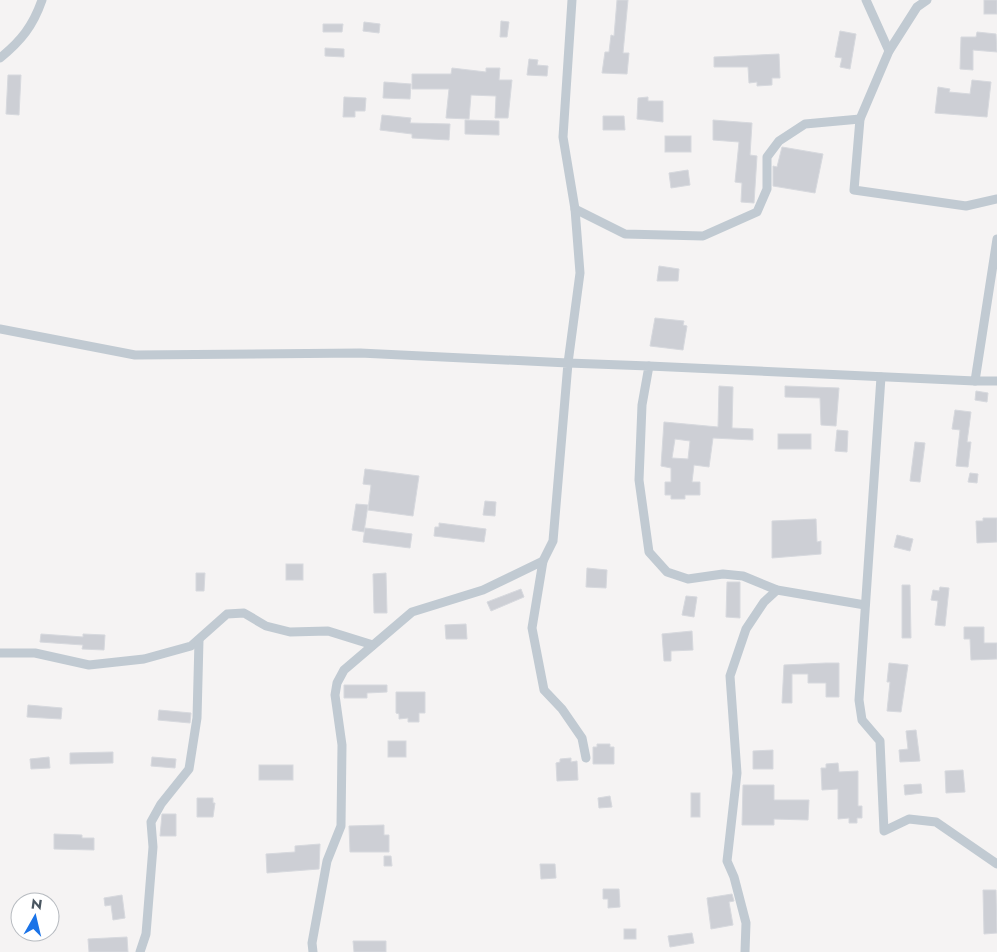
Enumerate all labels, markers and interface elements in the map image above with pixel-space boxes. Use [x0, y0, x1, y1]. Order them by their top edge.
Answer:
north arrow [10, 892, 60, 942]
text: N [30, 893, 44, 915]

